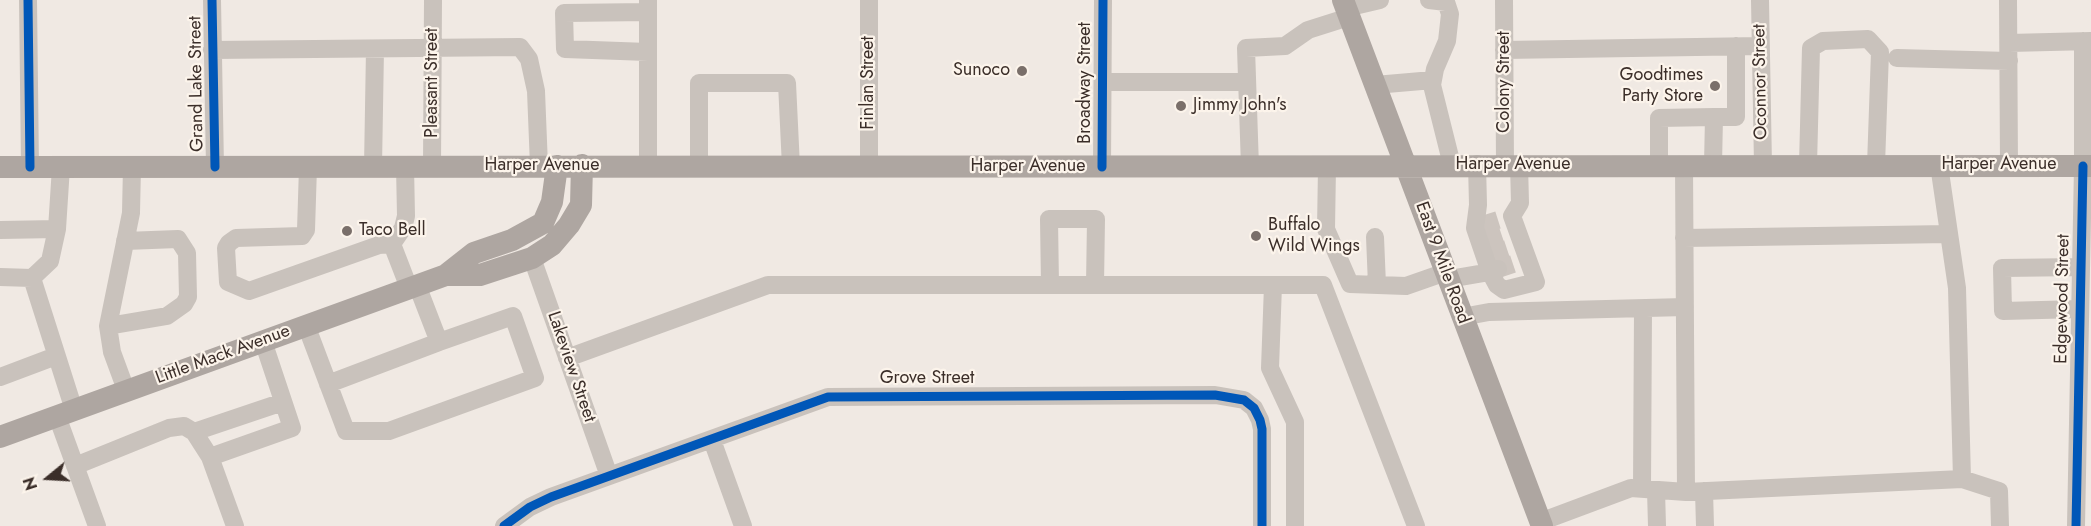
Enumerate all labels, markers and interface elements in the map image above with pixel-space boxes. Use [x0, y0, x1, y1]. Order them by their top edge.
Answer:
street label: Grand Lake Street [185, 16, 209, 152]
street label: Broadway Street [1075, 22, 1097, 144]
street label: Oconnor Street [1749, 24, 1773, 140]
street label: Pleasant Street [422, 28, 444, 138]
street label: Colony Street [1494, 31, 1516, 133]
street label: Finlan Street [858, 36, 880, 130]
place label: Sunoco [953, 60, 1010, 82]
marker: Sunoco [1015, 64, 1029, 78]
place label: Goodtimes Party Store [1620, 65, 1703, 107]
marker: Goodtimes Party Store [1708, 79, 1722, 93]
place label: Jimmy John's [1193, 95, 1286, 117]
marker: Jimmy John's [1174, 99, 1188, 113]
street label: Harper Avenue [1456, 154, 1570, 176]
street label: Harper Avenue [1942, 154, 2056, 176]
street label: Harper Avenue [485, 155, 599, 177]
street label: Harper Avenue [971, 156, 1085, 178]
street label: East 9 Mile Road [1410, 199, 1474, 327]
place label: Buffalo Wild Wings [1268, 215, 1360, 258]
place label: Taco Bell [359, 220, 426, 242]
marker: Taco Bell [340, 224, 354, 238]
marker: Buffalo Wild Wings [1249, 229, 1263, 243]
street label: Edgewood Street [2051, 234, 2075, 364]
street label: Lakeview Street [542, 309, 600, 425]
street label: Little Mack Avenue [153, 321, 293, 389]
street label: Grove Street [880, 368, 974, 390]
north arrow [18, 448, 78, 508]
text: N [18, 474, 43, 493]

